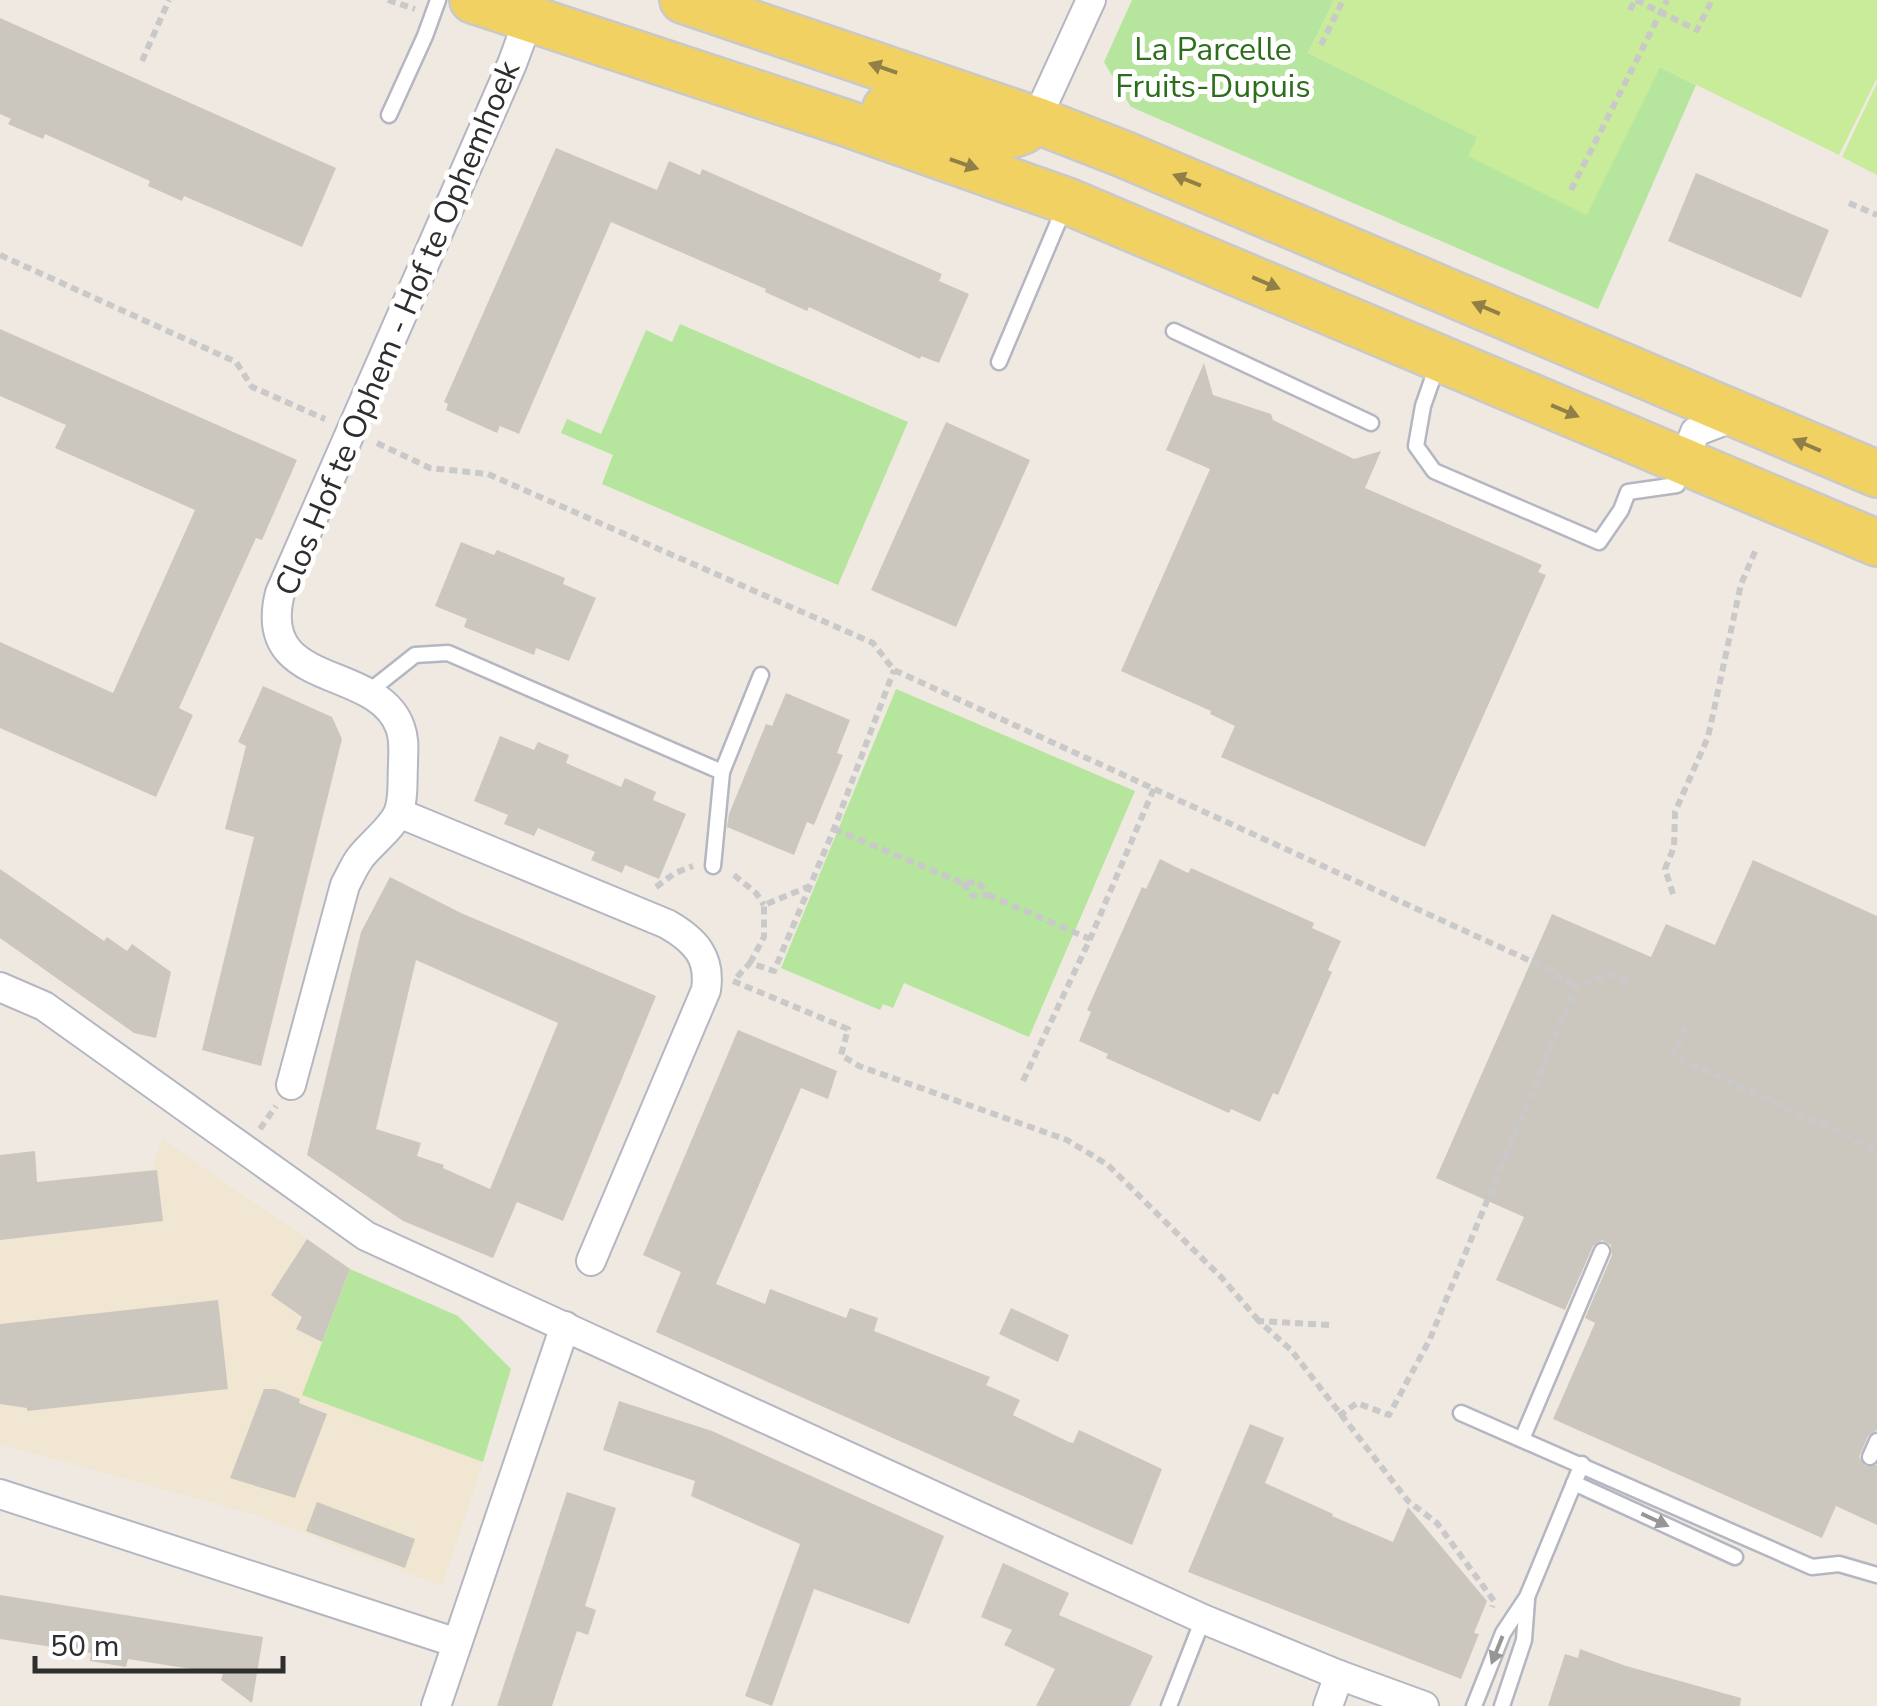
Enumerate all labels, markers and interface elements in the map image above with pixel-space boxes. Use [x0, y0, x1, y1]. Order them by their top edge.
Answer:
park label: La Parcelle Fruits-Dupuis [1115, 28, 1311, 108]
street label: Clos Hof te Ophem - Hof te Ophemhoek [265, 53, 530, 602]
one-way arrow [867, 59, 897, 74]
one-way arrow [949, 157, 979, 172]
one-way arrow [1172, 172, 1202, 188]
one-way arrow [1251, 275, 1281, 291]
one-way arrow [1471, 299, 1501, 315]
one-way arrow [1550, 403, 1580, 419]
one-way arrow [1792, 437, 1822, 453]
one-way arrow [1640, 1512, 1669, 1529]
scale bar [35, 1611, 282, 1673]
text: 50 m [50, 1626, 119, 1667]
one-way arrow [1488, 1635, 1504, 1665]

